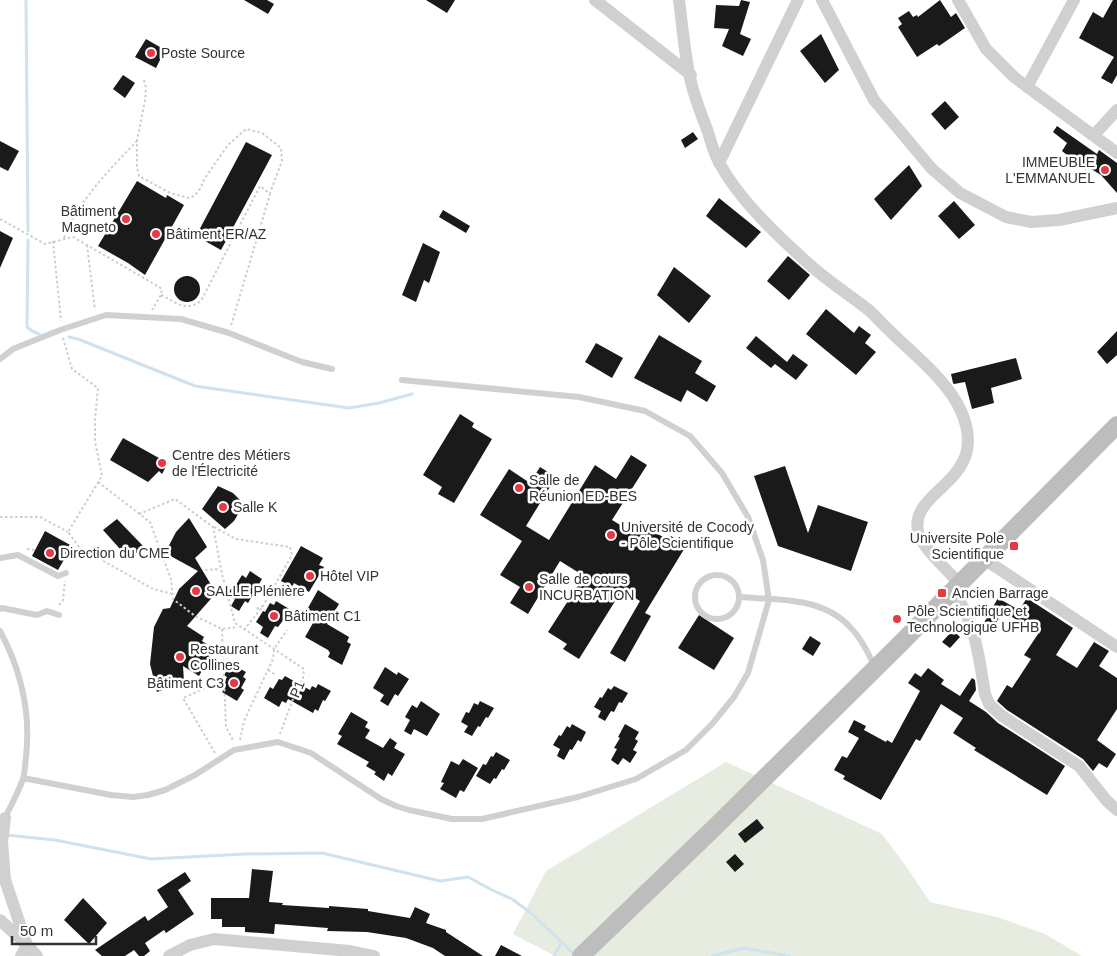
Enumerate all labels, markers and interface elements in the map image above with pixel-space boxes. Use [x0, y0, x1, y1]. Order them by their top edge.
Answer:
place label: Poste Source [161, 45, 245, 61]
marker: Poste Source [145, 47, 157, 59]
place label: IMMEUBLE L'EMMANUEL [1005, 154, 1095, 186]
marker: IMMEUBLE L'EMMANUEL [1099, 164, 1111, 176]
place label: Bâtiment Magneto [61, 203, 116, 235]
marker: Bâtiment Magneto [120, 213, 132, 225]
place label: Bâtiment ER/AZ [166, 226, 267, 242]
marker: Bâtiment ER/AZ [150, 228, 162, 240]
place label: Centre des Métiers de l'Électricité [172, 447, 290, 479]
marker: Centre des Métiers de l'Électricité [156, 457, 168, 469]
place label: Salle de Réunion ED-BES [529, 472, 637, 504]
marker: Salle de Réunion ED-BES [513, 482, 525, 494]
place label: Salle K [233, 499, 278, 515]
marker: Salle K [217, 501, 229, 513]
place label: Université de Cocody - Pôle Scientifique [621, 519, 754, 551]
marker: Université de Cocody - Pôle Scientifique [605, 529, 617, 541]
place label: Universite Pole Scientifique [910, 530, 1004, 562]
marker: Universite Pole Scientifique [1008, 540, 1020, 552]
place label: Direction du CME [60, 545, 170, 561]
marker: Direction du CME [44, 547, 56, 559]
place label: Hôtel VIP [320, 568, 379, 584]
marker: Hôtel VIP [304, 570, 316, 582]
place label: Salle de cours INCURBATION [539, 571, 634, 603]
marker: Salle de cours INCURBATION [523, 581, 535, 593]
place label: SALLE Plénière [206, 583, 305, 599]
marker: SALLE Plénière [190, 585, 202, 597]
place label: Ancien Barrage [952, 585, 1049, 601]
marker: Ancien Barrage [936, 587, 948, 599]
place label: Pôle Scientifique et Technologique UFHB [907, 603, 1039, 635]
place label: Bâtiment C1 [284, 608, 361, 624]
marker: Bâtiment C1 [268, 610, 280, 622]
marker: Pôle Scientifique et Technologique UFHB [891, 613, 903, 625]
place label: Restaurant Collines [190, 641, 259, 673]
marker: Restaurant Collines [174, 651, 186, 663]
place label: Bâtiment C3 [147, 675, 224, 691]
marker: Bâtiment C3 [228, 677, 240, 689]
street label: P1 [286, 678, 308, 700]
scale bar [12, 914, 96, 946]
text: 50 m [20, 922, 53, 939]

